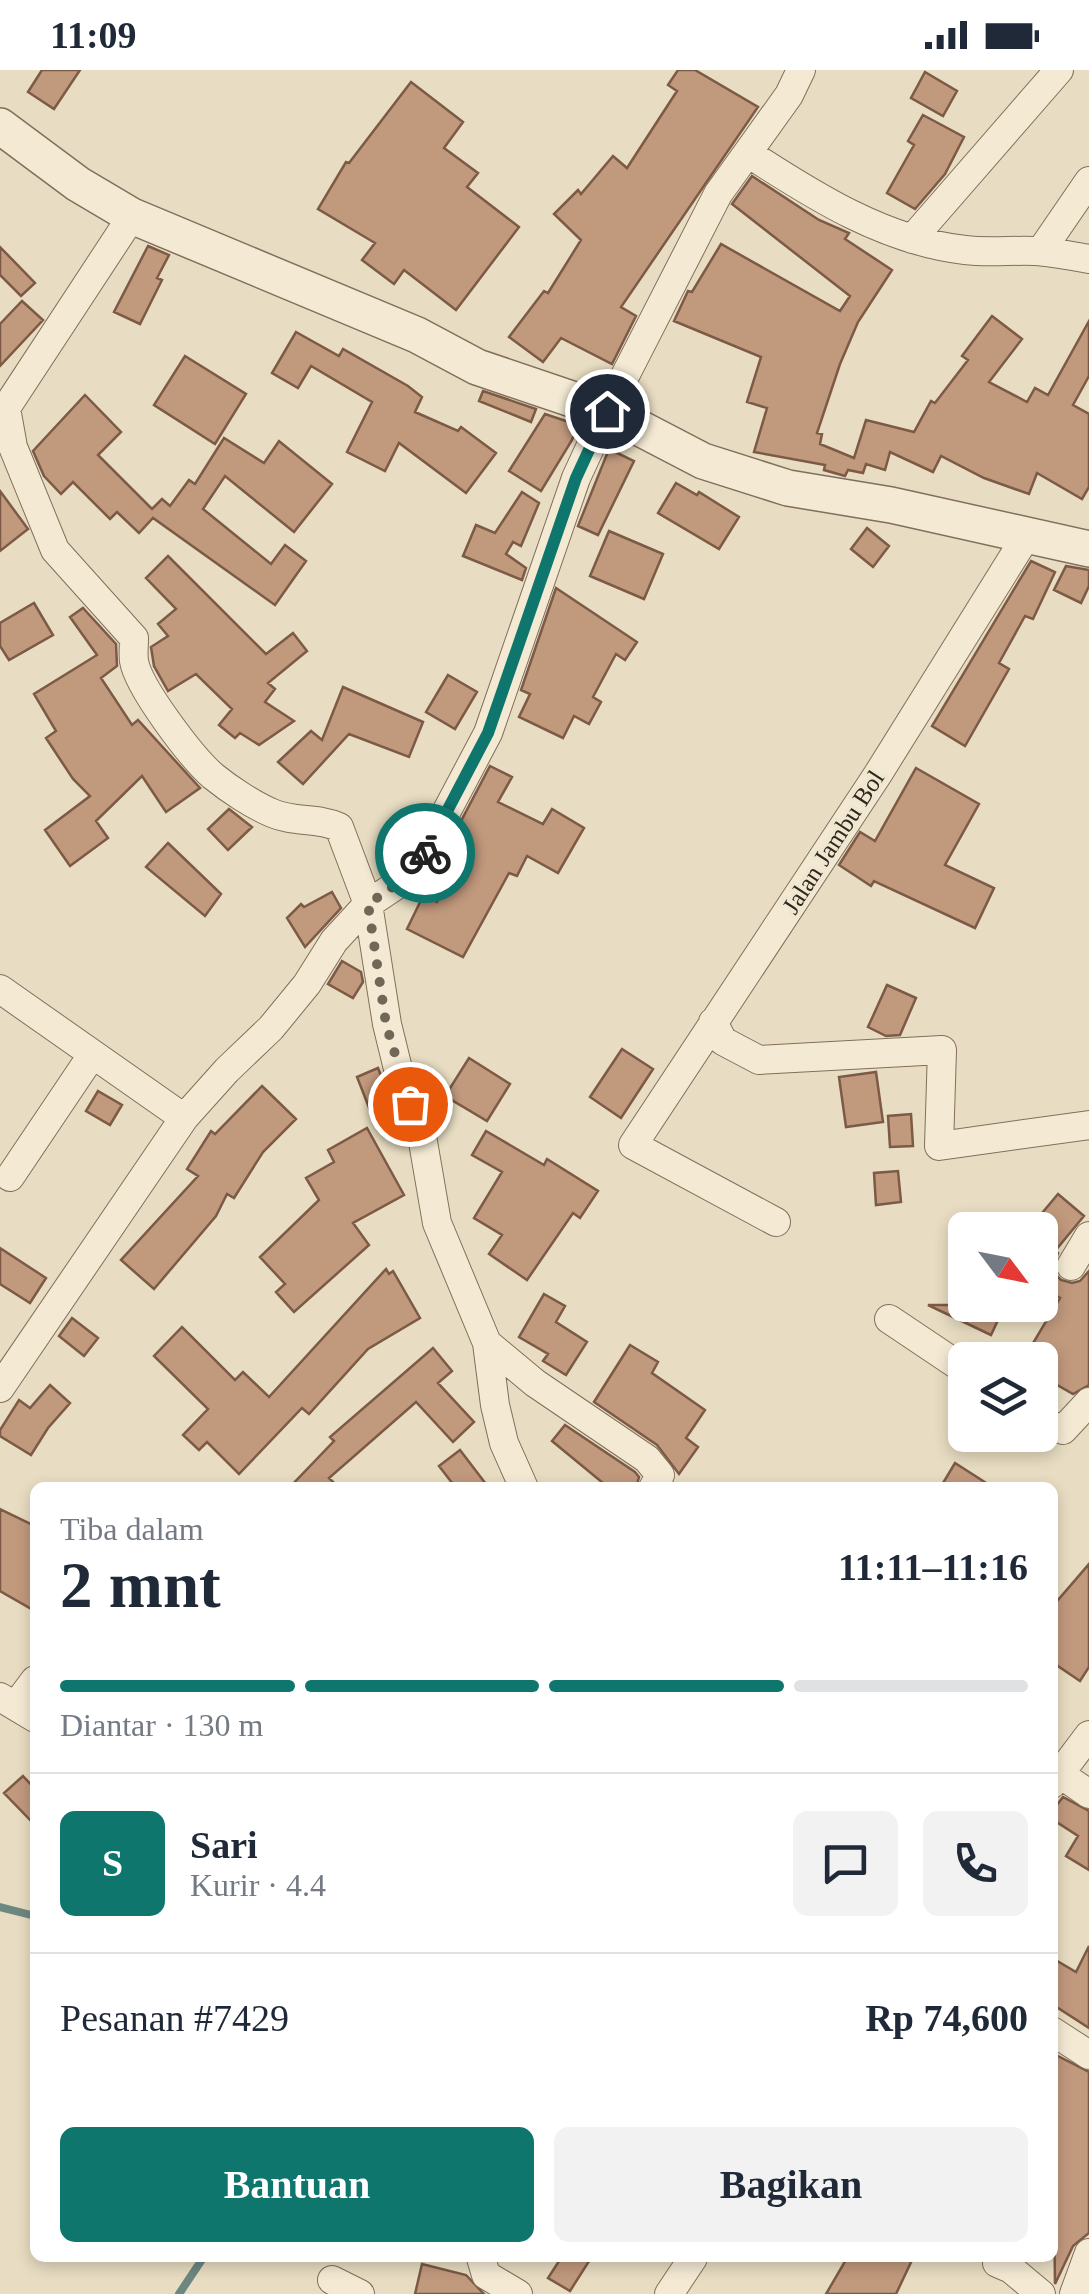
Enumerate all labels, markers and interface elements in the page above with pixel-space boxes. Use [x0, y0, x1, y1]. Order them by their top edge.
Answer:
text: 11:09 [50, 14, 137, 56]
pin [565, 369, 650, 454]
icon: home [580, 384, 635, 439]
street label: Jalan Jambu Bol [777, 765, 889, 919]
courier [375, 803, 475, 903]
icon: bike [398, 826, 453, 881]
pin [368, 1062, 453, 1147]
icon: bag [383, 1077, 438, 1132]
north arrow [948, 1212, 1058, 1322]
map controls [948, 1212, 1058, 1452]
button: layers [948, 1342, 1058, 1452]
text: Tiba dalam [60, 1511, 204, 1547]
text: 11:11–11:16 [838, 1546, 1028, 1588]
text: 2 mnt [60, 1549, 221, 1621]
text: Diantar · 130 m [60, 1707, 264, 1743]
button: chat [793, 1811, 898, 1916]
button: phone [923, 1811, 1028, 1916]
text: Sari [190, 1824, 258, 1866]
text: S [102, 1842, 123, 1884]
text: Kurir · 4.4 [190, 1867, 326, 1903]
text: Pesanan #7429 [60, 1997, 289, 2039]
text: Rp 74,600 [865, 1997, 1028, 2039]
button: Bantuan [60, 2127, 534, 2242]
button: Bagikan [554, 2127, 1028, 2242]

